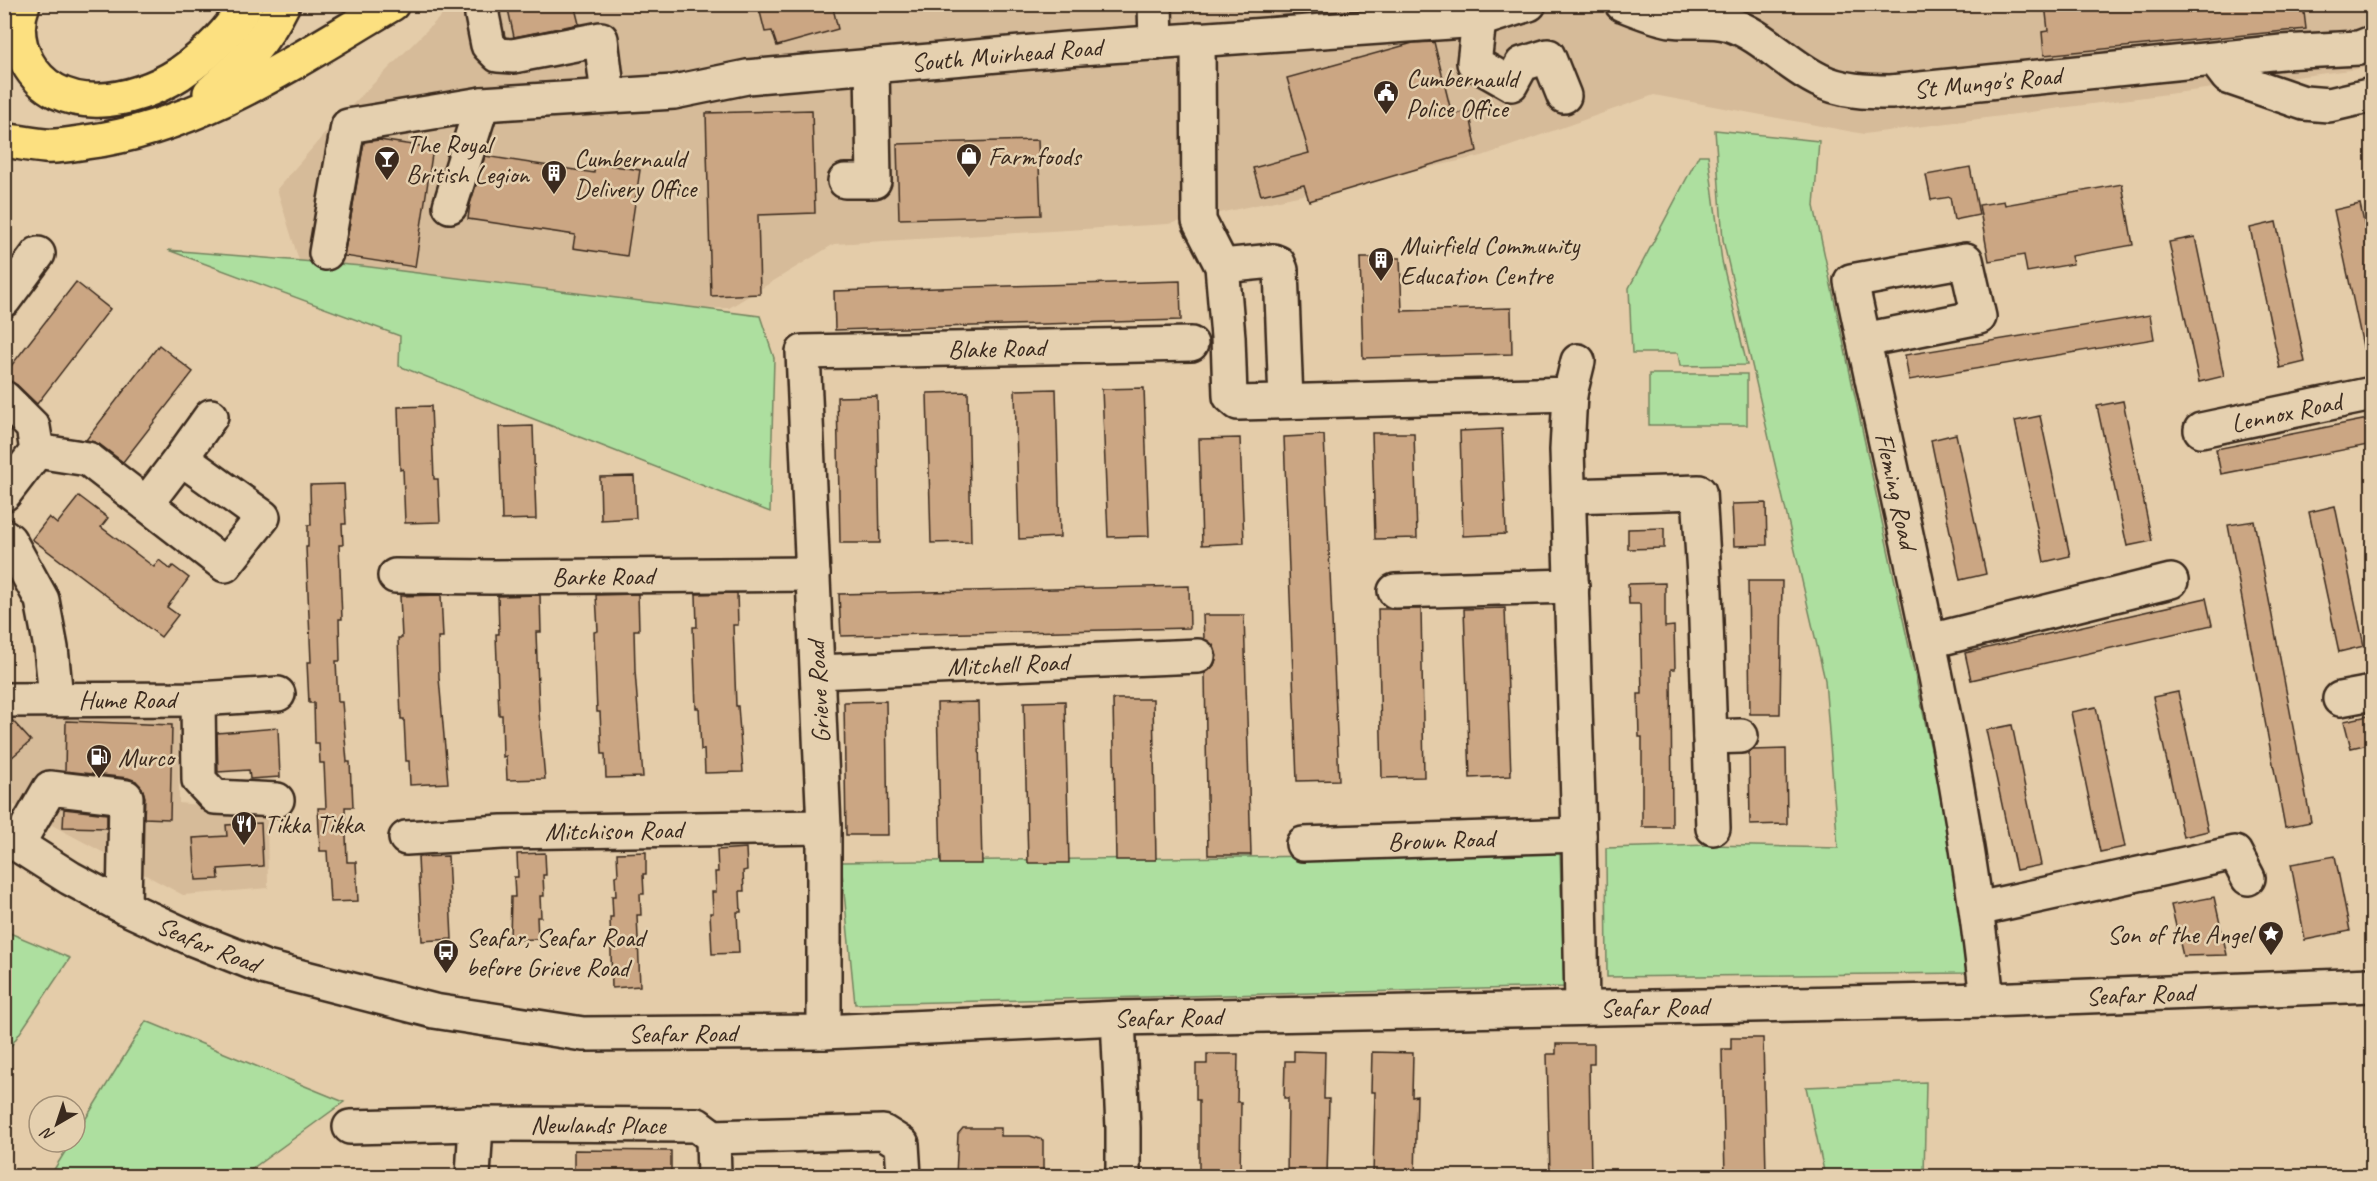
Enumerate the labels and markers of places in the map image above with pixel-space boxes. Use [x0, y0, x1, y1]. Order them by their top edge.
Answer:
place label: Cumbernauld Police Office [1406, 62, 1522, 125]
public building icon: Cumbernauld Police Office [1371, 78, 1401, 116]
place label: The Royal British Legion [406, 128, 530, 191]
place label: Farmfoods [988, 140, 1083, 173]
shop icon: Farmfoods [954, 141, 984, 179]
place label: Cumbernauld Delivery Office [574, 142, 699, 205]
bar icon: The Royal British Legion [372, 144, 402, 182]
building icon: Cumbernauld Delivery Office [539, 158, 569, 196]
place label: Muirfield Community Education Centre [1400, 229, 1581, 292]
building icon: Muirfield Community Education Centre [1366, 245, 1396, 283]
place label: Murco [118, 741, 177, 774]
fuel station icon: Murco [84, 742, 114, 780]
place label: Tikka Tikka [264, 808, 365, 841]
restaurant icon: Tikka Tikka [229, 809, 259, 847]
place label: Son of the Angel [2107, 918, 2257, 951]
place icon: Son of the Angel [2256, 919, 2286, 957]
place label: Seafar, Seafar Road before Grieve Road [466, 921, 648, 984]
bus stop icon: Seafar, Seafar Road before Grieve Road [431, 937, 461, 975]

